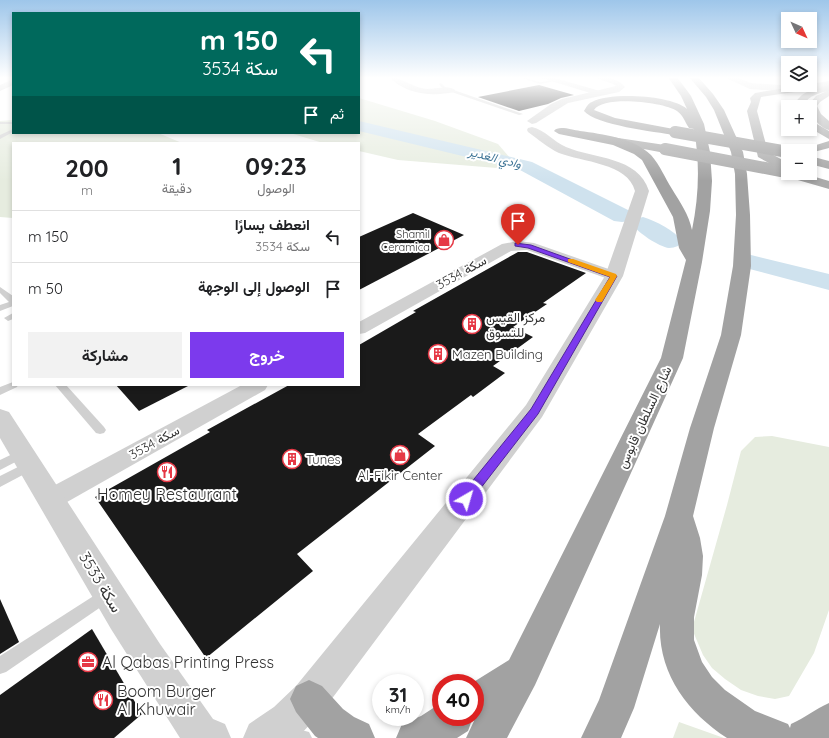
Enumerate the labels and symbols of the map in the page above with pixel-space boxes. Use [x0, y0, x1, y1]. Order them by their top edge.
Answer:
north arrow [781, 12, 817, 48]
water label: وادي الغدير [465, 143, 524, 174]
pin [501, 204, 535, 245]
place label: Shamil Ceramica [381, 227, 430, 254]
shop icon: Shamil Ceramica [433, 229, 455, 251]
street label: سكة 3534 [433, 252, 489, 292]
place label: مركز القيس للتسوق [486, 309, 545, 341]
building icon: مركز القيس للتسوق [461, 313, 483, 335]
building icon: Mazen Building [427, 343, 449, 365]
place label: Mazen Building [452, 346, 543, 362]
street label: شارع السلطان قابوس [613, 364, 676, 471]
street label: سكة 3534 [126, 422, 182, 462]
shop icon: Al-Fikir Center [389, 444, 411, 466]
building icon: Tunes [281, 448, 303, 470]
place label: Tunes [306, 451, 341, 467]
restaurant icon: Homey Restaurant [156, 461, 178, 483]
place label: Al-Fikir Center [358, 467, 442, 483]
position arrow [445, 478, 487, 520]
place label: Homey Restaurant [97, 484, 237, 504]
street label: سكة 3533 [75, 548, 127, 616]
office icon: Al Qabas Printing Press [77, 651, 99, 673]
place label: Al Qabas Printing Press [102, 652, 274, 672]
speed limit sign: 40 [432, 674, 484, 726]
place label: Boom Burger Al Khuwair [117, 681, 216, 719]
restaurant icon: Boom Burger Al Khuwair [92, 689, 114, 711]

